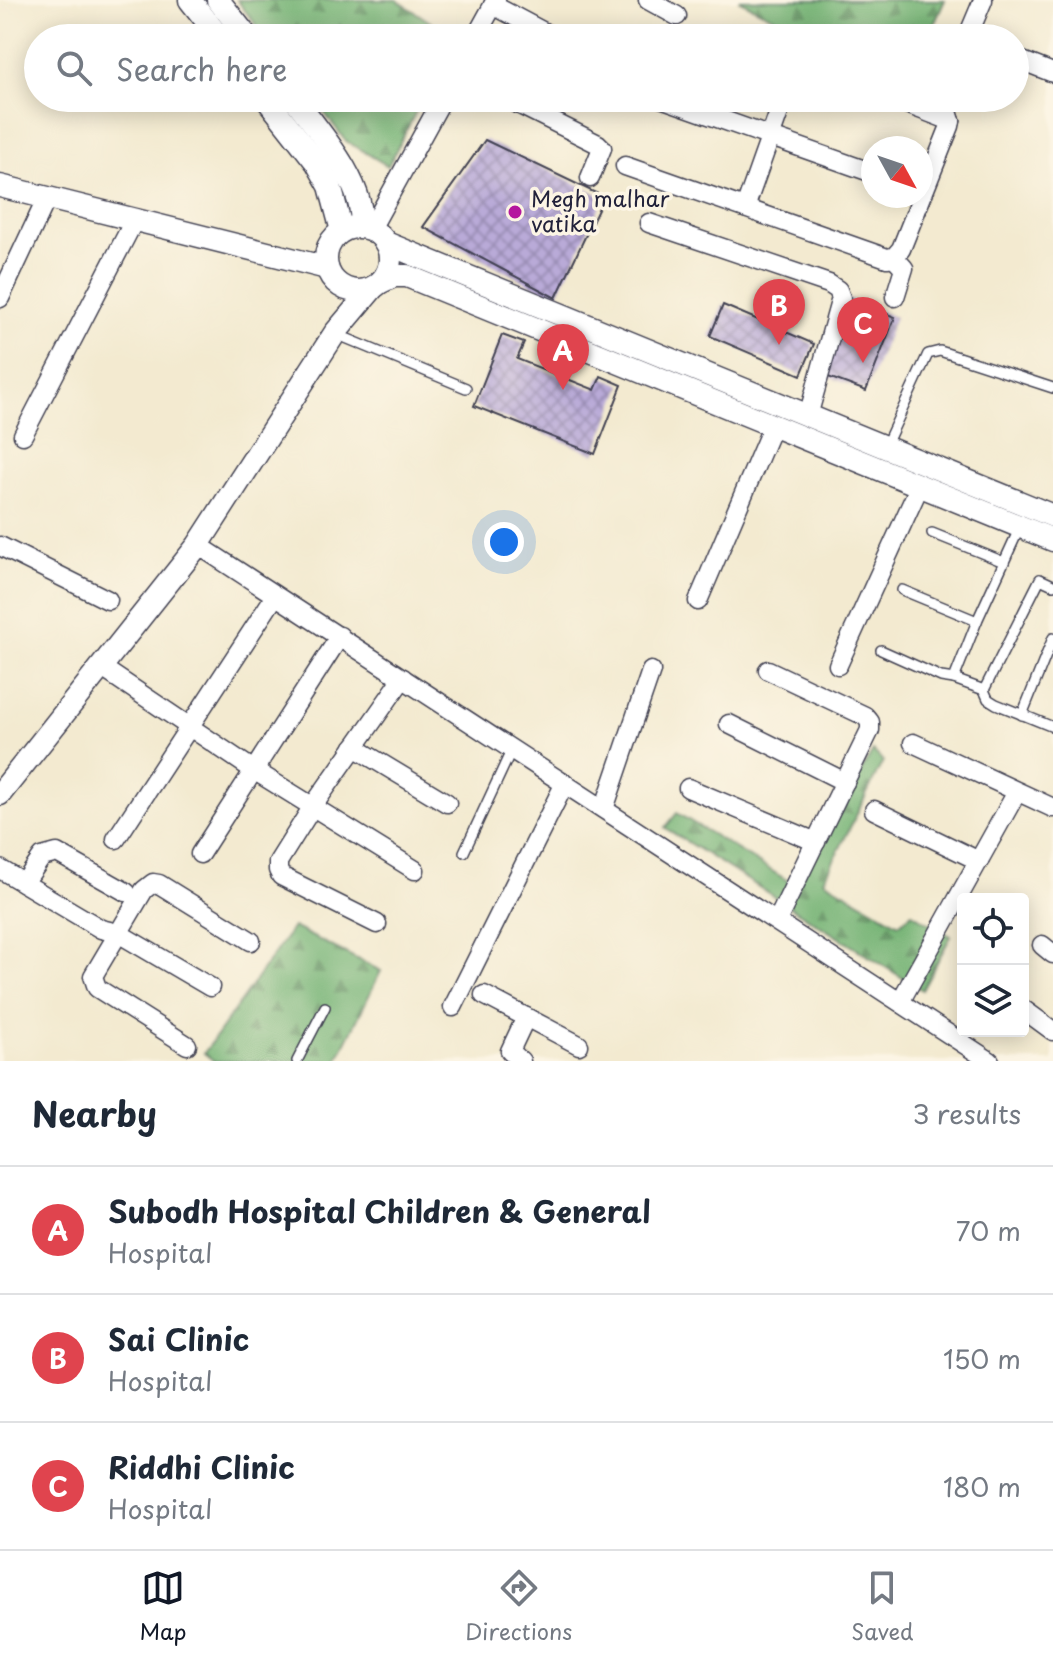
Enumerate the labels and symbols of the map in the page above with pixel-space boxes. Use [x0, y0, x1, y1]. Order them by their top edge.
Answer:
north arrow [861, 136, 933, 208]
place label: Megh malhar vatika [531, 181, 669, 239]
marker: Megh malhar vatika [506, 203, 524, 221]
pin: B [753, 279, 805, 345]
pin: C [837, 297, 889, 363]
pin: A [537, 324, 589, 390]
your location [484, 522, 524, 562]

